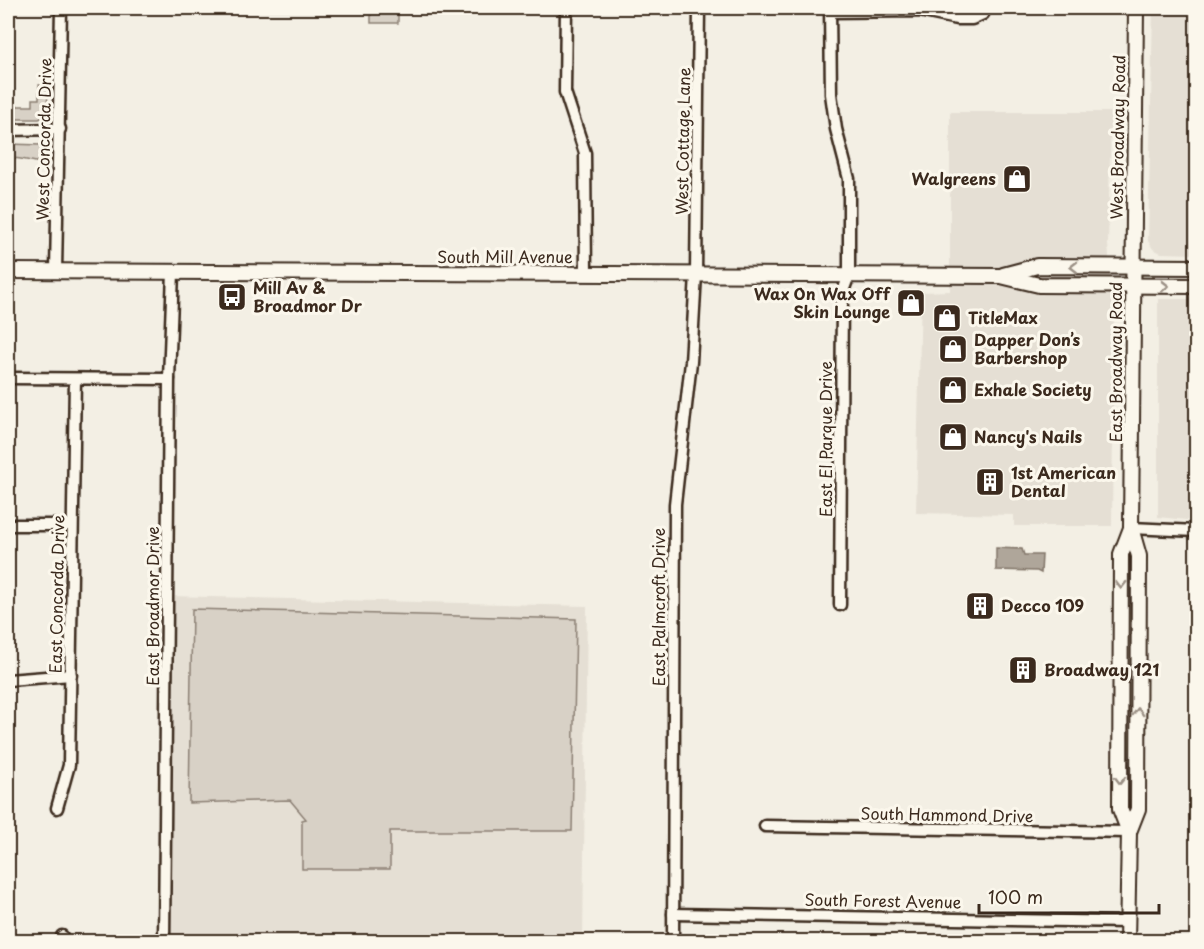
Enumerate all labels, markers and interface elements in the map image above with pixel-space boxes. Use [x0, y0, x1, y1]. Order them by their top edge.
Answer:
street label: West Broadway Road [1104, 54, 1130, 219]
street label: West Concorda Drive [30, 57, 56, 221]
street label: West Cottage Lane [669, 67, 695, 215]
shop icon: Walgreens [1001, 163, 1033, 195]
place label: Walgreens [911, 166, 996, 190]
street label: South Mill Avenue [437, 244, 573, 268]
one-way arrow [1070, 261, 1079, 273]
place label: Mill Av & Broadmor Dr [253, 275, 363, 317]
one-way arrow [1160, 280, 1169, 292]
bus stop icon: Mill Av & Broadmor Dr [216, 281, 248, 313]
place label: Wax On Wax Off Skin Lounge [754, 281, 891, 323]
street label: East Broadway Road [1103, 282, 1127, 442]
shop icon: Wax On Wax Off Skin Lounge [895, 287, 927, 319]
shop icon: TitleMax [931, 302, 963, 334]
place label: TitleMax [968, 305, 1038, 329]
place label: Dapper Don’s Barbershop [974, 327, 1081, 369]
shop icon: Dapper Don’s Barbershop [937, 333, 969, 365]
street label: East El Parque Drive [813, 361, 837, 517]
shop icon: Exhale Society [937, 374, 969, 406]
place label: Exhale Society [974, 377, 1092, 401]
shop icon: Nancy's Nails [937, 421, 969, 453]
place label: Nancy's Nails [974, 424, 1083, 448]
place label: 1st American Dental [1011, 460, 1116, 502]
building icon: 1st American Dental [974, 466, 1006, 498]
street label: East Concorda Drive [43, 514, 69, 673]
street label: East Broadmor Drive [140, 526, 164, 686]
street label: East Palmcroft Drive [646, 528, 670, 686]
one-way arrow [1115, 580, 1127, 589]
building icon: Decco 109 [964, 590, 996, 622]
place label: Decco 109 [1001, 593, 1084, 617]
building icon: Broadway 121 [1007, 654, 1039, 686]
place label: Broadway 121 [1044, 657, 1160, 681]
one-way arrow [1132, 708, 1144, 717]
one-way arrow [1114, 775, 1126, 784]
street label: South Hammond Drive [860, 800, 1034, 828]
scale bar [979, 877, 1159, 915]
text: 100 m [988, 883, 1043, 910]
street label: South Forest Avenue [804, 887, 962, 913]

